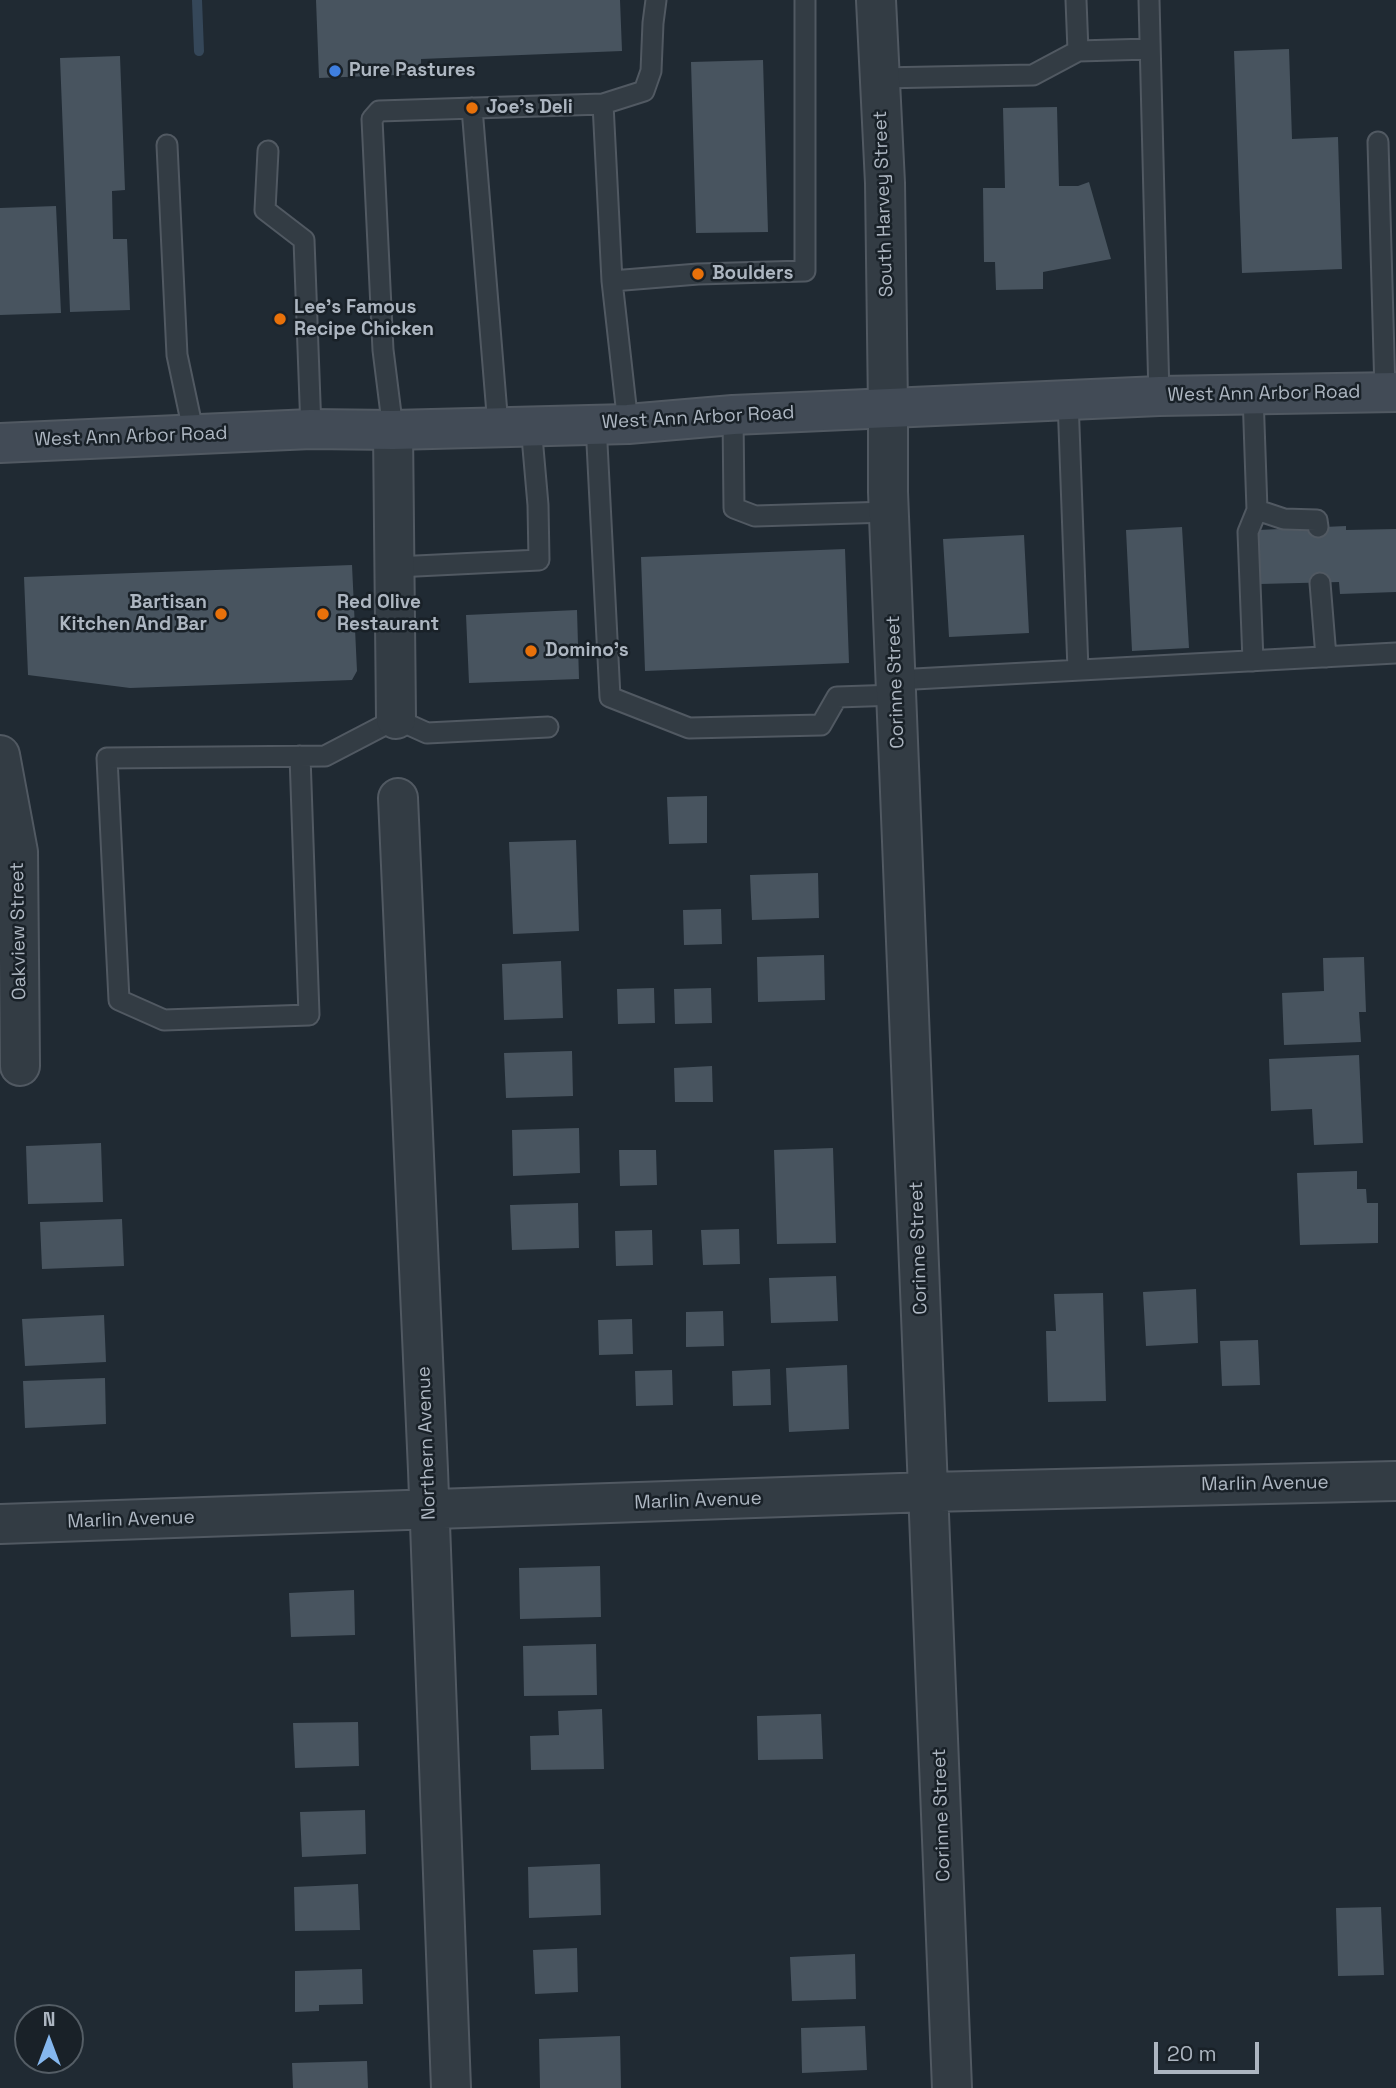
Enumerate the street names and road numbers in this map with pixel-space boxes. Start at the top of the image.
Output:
street label: South Harvey Street [869,110,899,298]
street label: West Ann Arbor Road [1167,381,1361,407]
street label: West Ann Arbor Road [601,402,795,434]
street label: West Ann Arbor Road [34,422,228,452]
street label: Corinne Street [882,615,910,749]
street label: Oakview Street [6,862,32,1000]
street label: Corinne Street [905,1181,933,1315]
street label: Northern Avenue [413,1366,441,1520]
street label: Marlin Avenue [1201,1471,1329,1497]
street label: Marlin Avenue [634,1487,762,1515]
street label: Marlin Avenue [67,1506,195,1534]
street label: Corinne Street [928,1748,956,1882]

